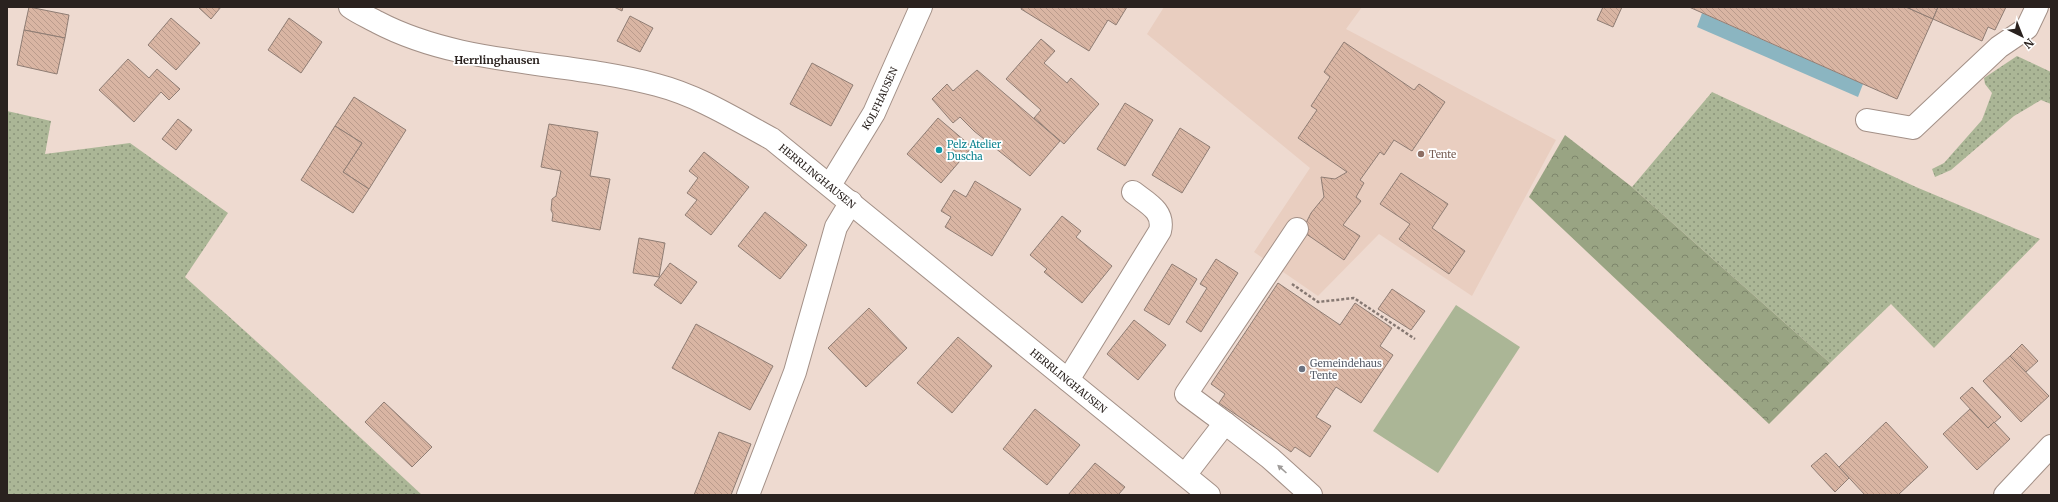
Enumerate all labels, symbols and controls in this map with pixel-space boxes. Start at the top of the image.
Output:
north arrow [2002,16,2042,56]
text: N [2021,35,2037,52]
district label: Herrlinghausen [454,53,540,67]
street label: KOLFHAUSEN [859,65,901,132]
place label: Pelz Atelier Duscha [947,138,1002,163]
street label: HERRLINGHAUSEN [776,141,858,212]
marker: Pelz Atelier Duscha [934,145,944,155]
place label: Tente [1429,148,1456,161]
marker: Tente [1416,149,1426,159]
street label: HERRLINGHAUSEN [1027,346,1109,416]
place label: Gemeindehaus Tente [1310,357,1382,382]
marker: Gemeindehaus Tente [1297,364,1307,374]
one-way arrow [1277,464,1287,473]

